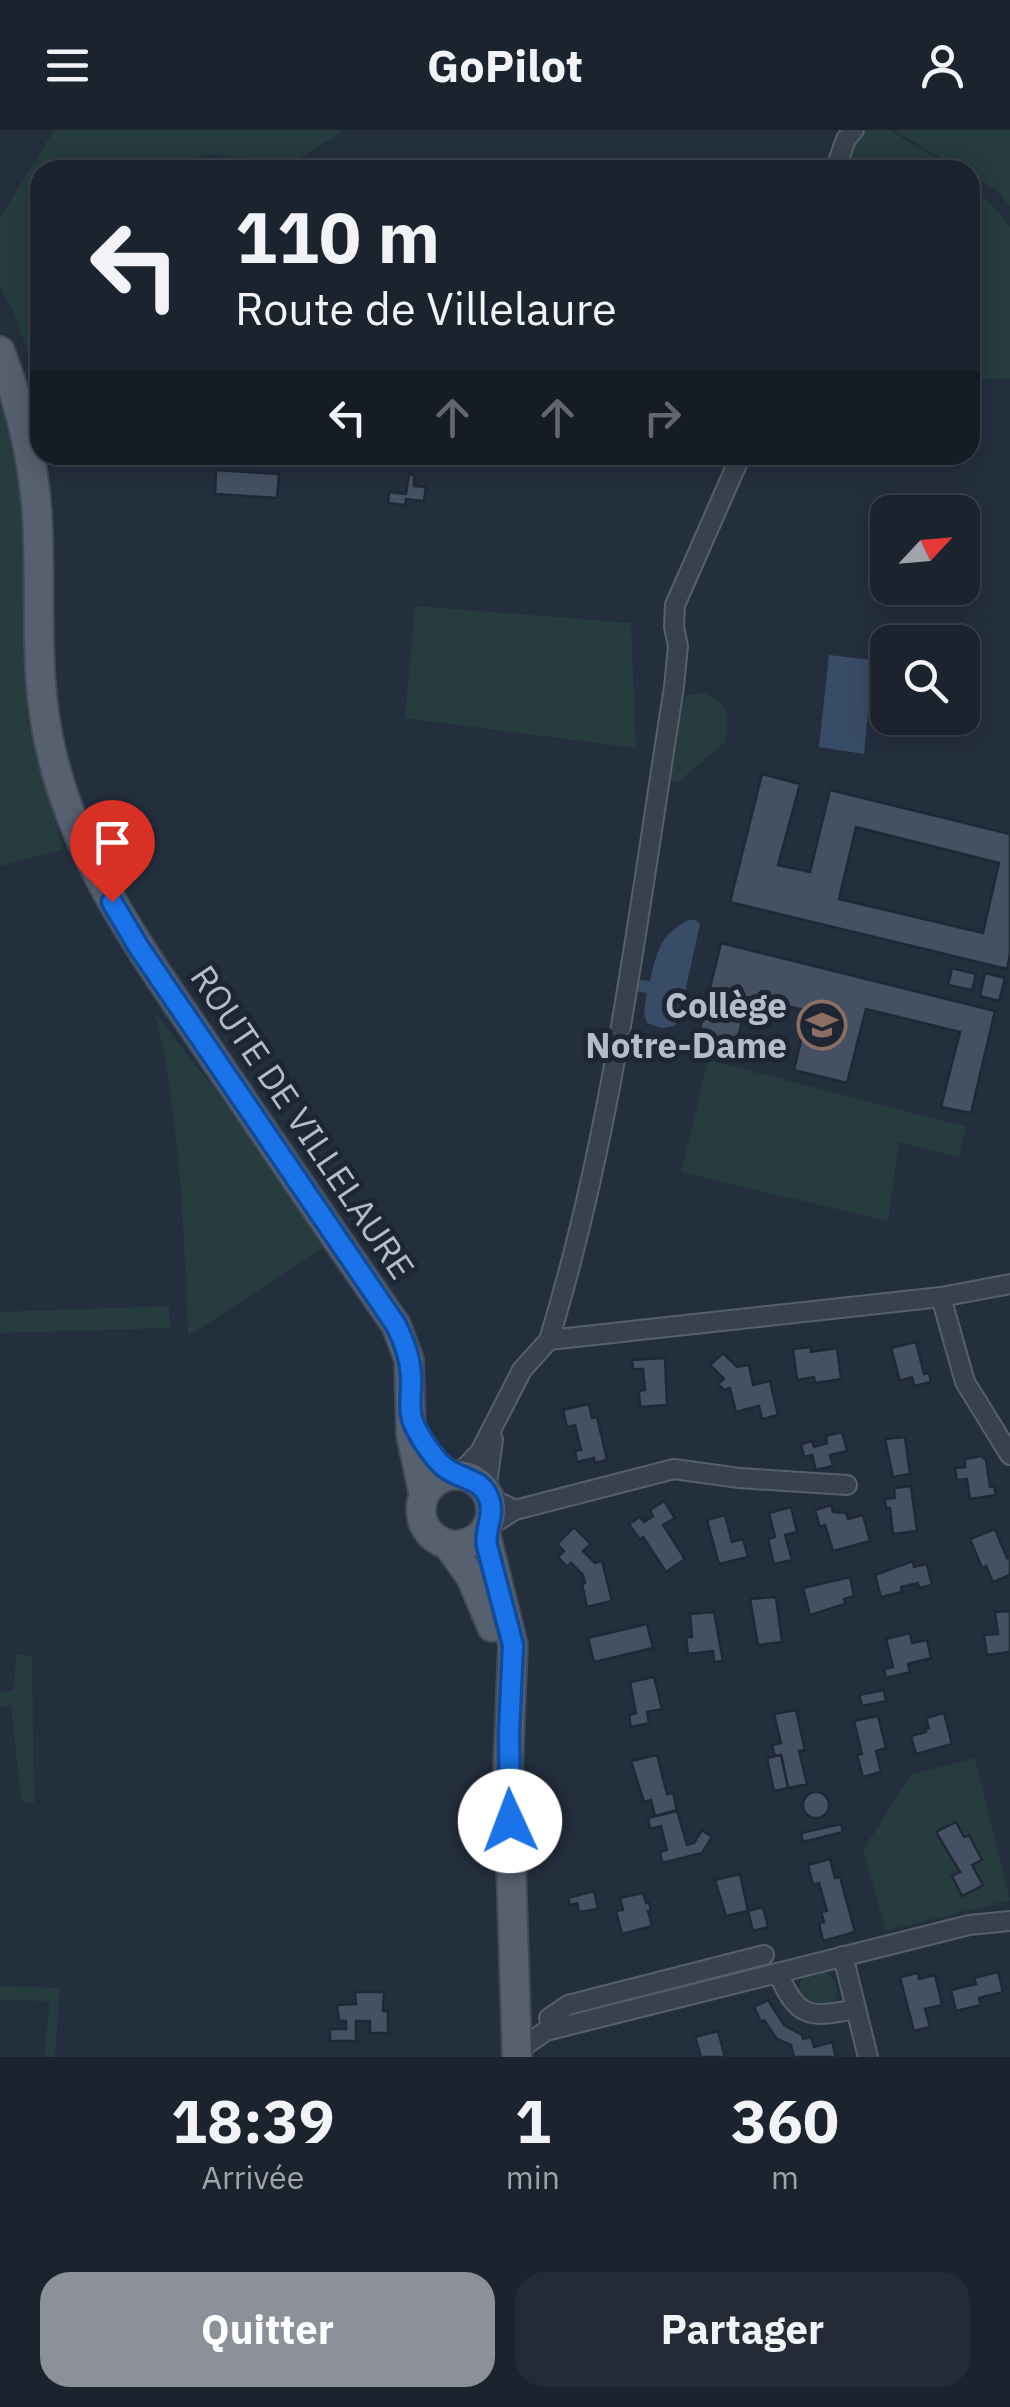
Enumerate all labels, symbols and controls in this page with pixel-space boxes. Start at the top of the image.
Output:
text: GoPilot [427,36,583,94]
icon: menu [40,38,95,93]
icon: person [915,38,970,93]
text: 110 m [235,191,440,282]
icon: left [70,200,200,330]
text: Route de Villelaure [235,279,617,337]
icon: left [320,390,375,445]
icon: ahead [425,390,480,445]
icon: ahead [530,390,585,445]
icon: right [635,390,690,445]
north arrow [870,495,980,605]
map controls [870,495,980,735]
button: search [870,625,980,735]
pin [70,800,155,903]
icon: arrive [85,815,140,870]
street label: ROUTE DE VILLELAURE [181,956,425,1288]
place label: Collège Notre-Dame [585,982,787,1068]
school or university icon: Collège Notre-Dame [796,999,848,1051]
position arrow [458,1769,562,1873]
text: 18:39 [171,2081,335,2160]
text: 1 [515,2081,551,2160]
text: 360 [731,2081,839,2160]
text: Arrivée [202,2156,304,2198]
text: min [506,2156,560,2198]
text: m [771,2156,799,2198]
button: Quitter [40,2272,495,2387]
button: Partager [515,2272,970,2387]

